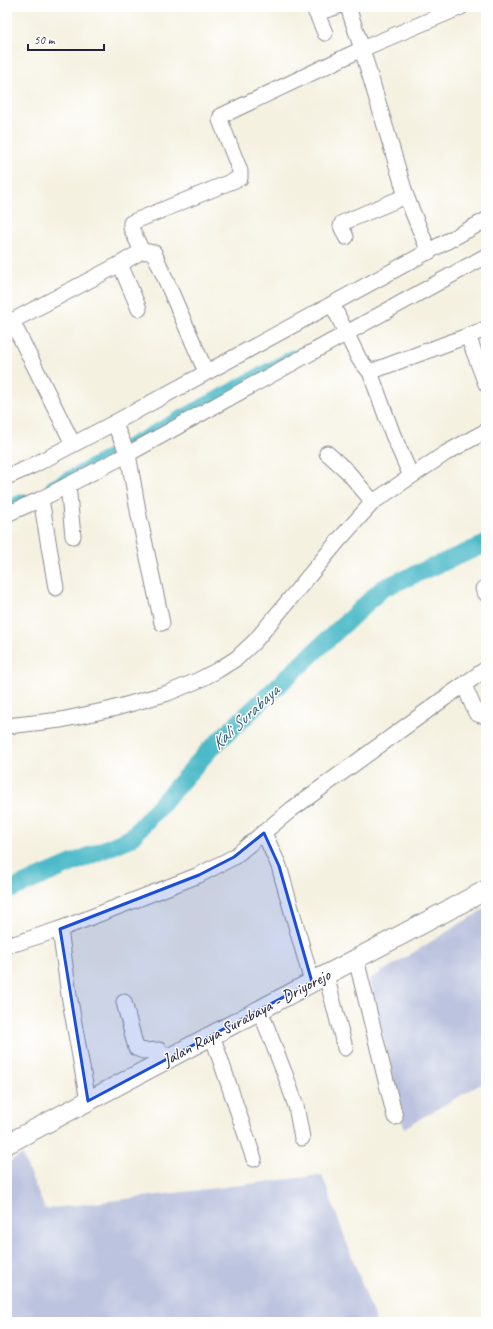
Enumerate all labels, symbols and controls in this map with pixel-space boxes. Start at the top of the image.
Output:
scale bar [28,26,104,52]
text: 50 m [34,32,56,48]
water label: Kali Surabaya [206,678,286,754]
street label: Jalan Raya Surabaya - Driyorejo [158,964,335,1071]

